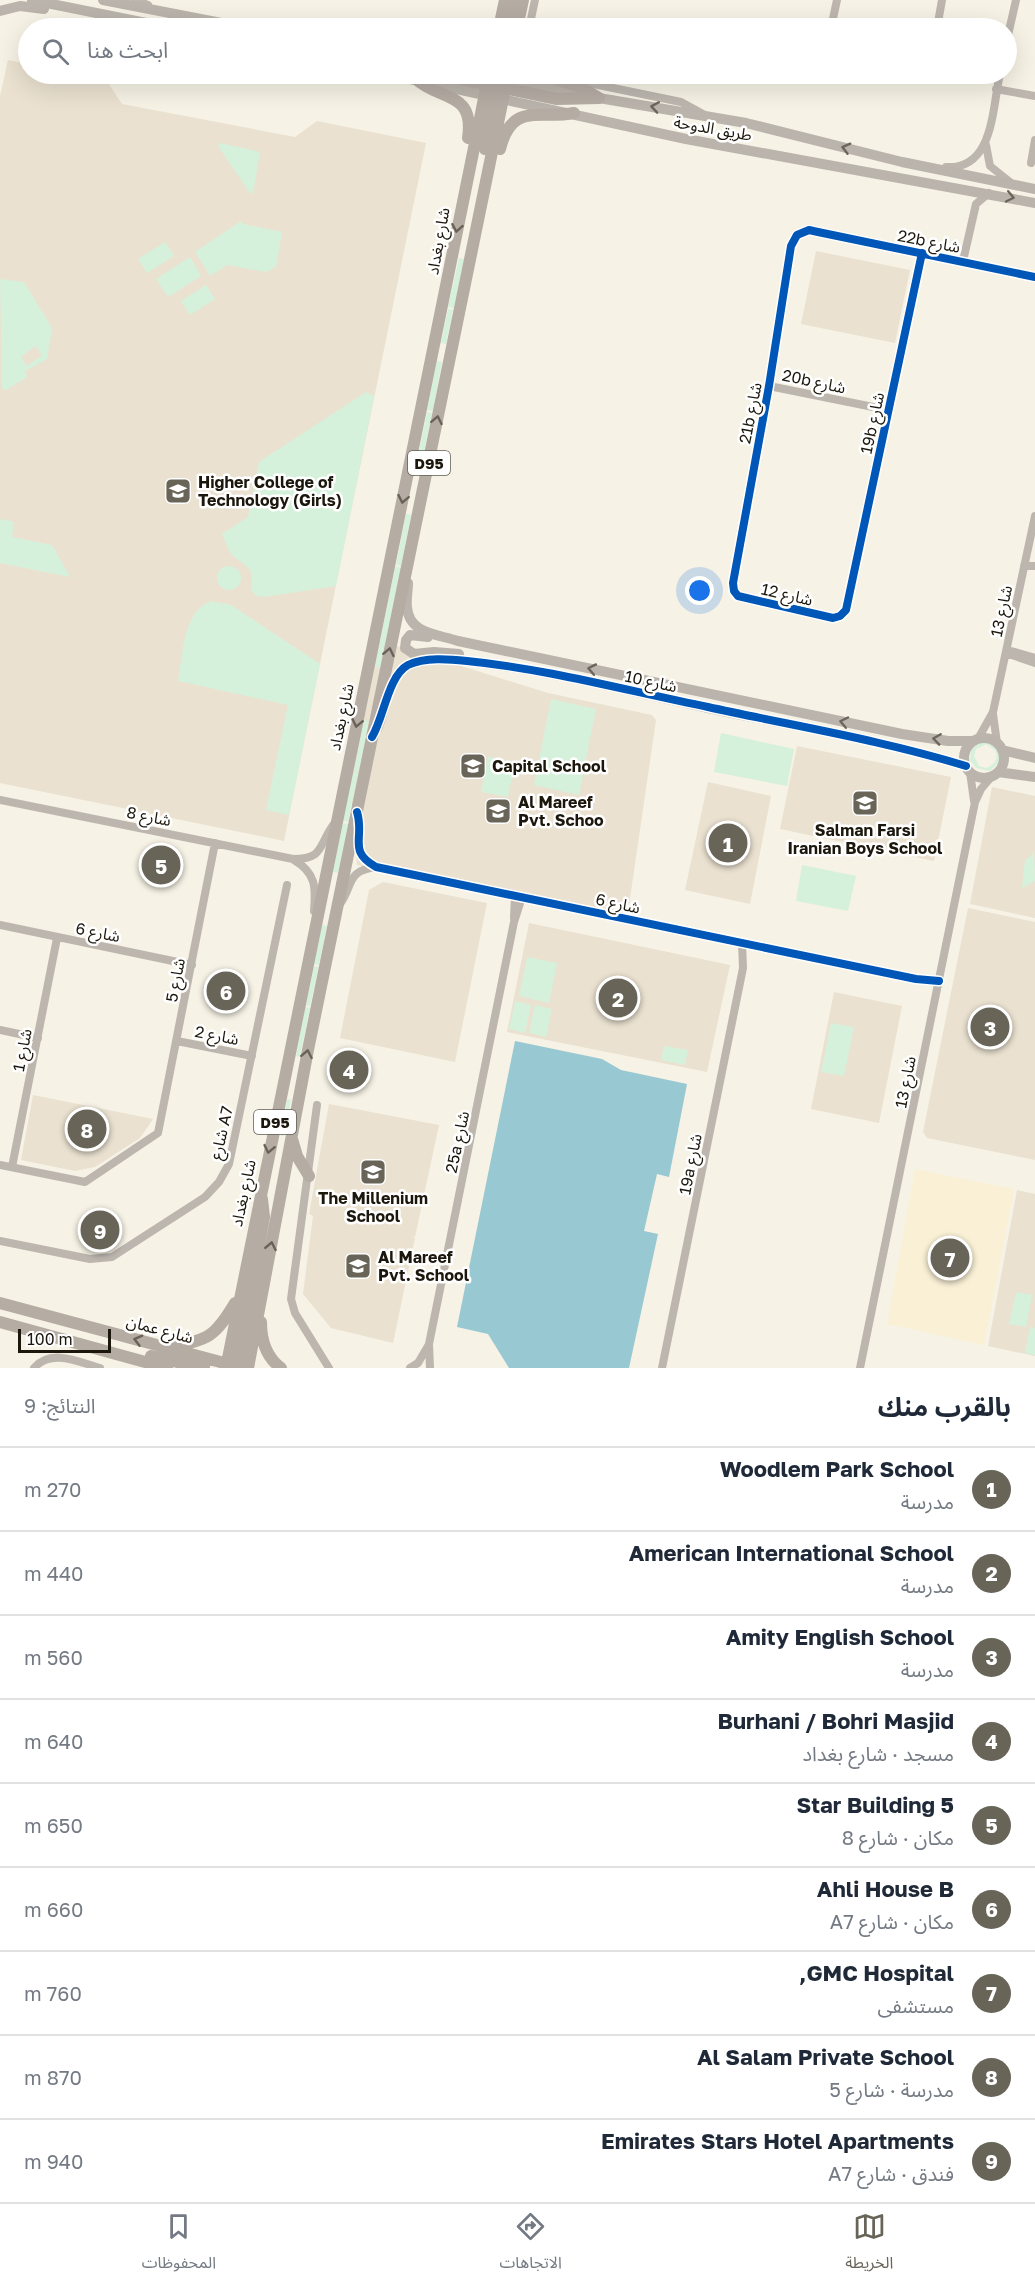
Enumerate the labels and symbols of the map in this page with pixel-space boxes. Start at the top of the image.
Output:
one-way arrow [651,102,660,114]
street label: طريق الدوحة [672,111,754,146]
one-way arrow [841,142,851,155]
one-way arrow [1005,190,1015,203]
street label: شارع بغداد [422,206,457,277]
one-way arrow [451,223,464,233]
street label: 22b شارع [895,225,962,260]
street label: 20b شارع [780,365,847,400]
street label: 21b شارع [734,381,769,446]
street label: 19b شارع [856,390,891,456]
one-way arrow [430,415,443,425]
road number: D95 [408,451,450,475]
place label: Higher College of Technology (Girls) [198,472,342,510]
school or university icon: Higher College of Technology (Girls) [163,476,193,506]
one-way arrow [397,494,410,504]
your location [685,576,714,605]
street label: شارع 12 [759,578,815,613]
street label: شارع 13 [986,583,1019,639]
one-way arrow [382,647,395,657]
one-way arrow [587,663,597,676]
street label: شارع 10 [622,666,679,699]
street label: شارع بغداد [324,682,361,753]
one-way arrow [840,716,850,729]
one-way arrow [351,718,364,728]
one-way arrow [933,734,942,746]
school or university icon: Capital School [458,751,488,781]
place label: Capital School [492,756,607,776]
school or university icon: Salman Farsi Iranian Boys School [850,788,880,818]
place label: Al Mareef Pvt. Schoo [518,792,604,830]
school or university icon: Al Mareef Pvt. Schoo [483,796,513,826]
street label: شارع 8 [124,802,173,833]
pin: 1 [708,820,748,866]
place label: Salman Farsi Iranian Boys School [788,820,943,858]
pin: 5 [142,842,180,888]
street label: شارع 6 [593,889,642,920]
street label: شارع 6 [73,918,122,949]
street label: شارع 5 [161,956,192,1004]
pin: 6 [206,968,246,1014]
pin: 2 [598,976,638,1020]
pin: 3 [970,1004,1010,1050]
street label: شارع 2 [193,1021,241,1052]
street label: شارع 1 [8,1027,39,1074]
pin: 4 [330,1048,368,1092]
one-way arrow [300,1050,313,1060]
street label: شارع 13 [890,1054,923,1110]
street label: شارع A7 [205,1104,240,1162]
pin: 8 [68,1106,106,1152]
street label: 25a شارع [441,1109,476,1175]
road number: D95 [254,1110,296,1134]
street label: 19a شارع [674,1132,709,1197]
one-way arrow [263,1144,276,1154]
school or university icon: The Millenium School [358,1157,388,1187]
street label: شارع بغداد [226,1158,263,1229]
place label: The Millenium School [318,1188,428,1226]
pin: 9 [80,1208,120,1252]
pin: 7 [930,1236,970,1280]
one-way arrow [264,1241,277,1251]
place label: Al Mareef Pvt. School [378,1247,470,1285]
school or university icon: Al Mareef Pvt. School [343,1251,373,1281]
street label: شارع عمان [124,1311,195,1350]
scale bar [18,1326,111,1354]
one-way arrow [133,1335,143,1348]

